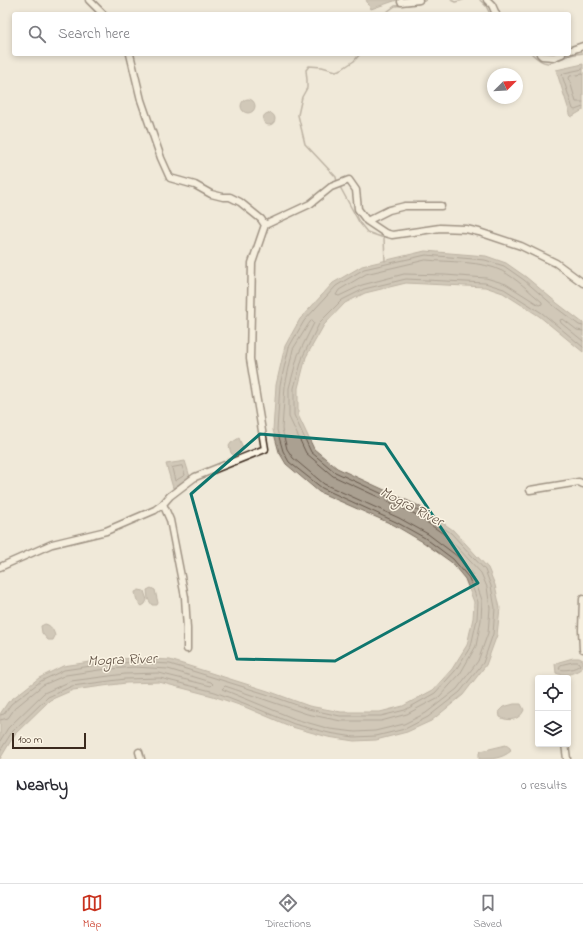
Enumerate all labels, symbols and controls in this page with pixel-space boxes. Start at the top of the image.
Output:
search box [12,12,571,56]
icon: search [26,23,48,45]
text: Search here [58,23,130,45]
north arrow [487,68,523,104]
water label: Mogra River [376,481,449,535]
water label: Mogra River [87,648,159,673]
map controls [535,675,571,747]
button: locate [535,675,571,711]
button: layers [535,711,571,747]
scale bar [12,731,86,750]
text: 100 m [18,732,42,748]
text: Nearby [16,773,68,798]
text: 0 results [521,776,567,795]
tab: Map [81,892,103,932]
tab: Directions [265,892,311,932]
tab: Saved [473,892,502,932]

